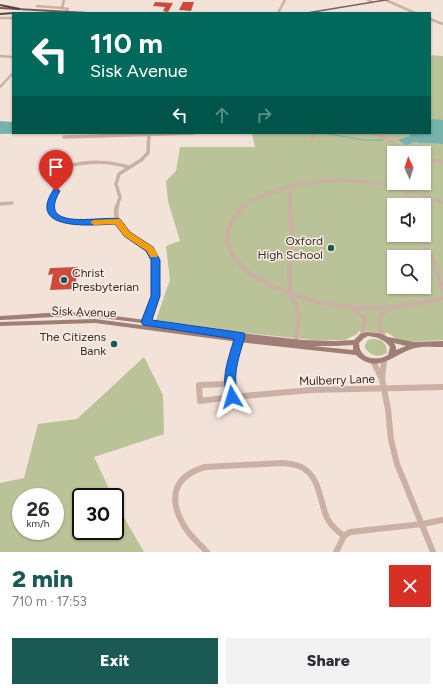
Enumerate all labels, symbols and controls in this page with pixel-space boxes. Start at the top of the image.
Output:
text: 110 m [90,26,163,60]
icon: left [24,28,76,80]
text: Sisk Avenue [90,60,188,82]
icon: left [169,104,191,126]
icon: ahead [211,104,233,126]
icon: right [253,104,275,126]
north arrow [387,146,431,190]
map controls [387,146,431,294]
pin [39,150,73,191]
icon: arrive [45,156,67,178]
button: sound [387,198,431,242]
place label: Oxford High School [257,234,323,262]
marker: Oxford High School [326,243,336,253]
button: search [387,250,431,294]
place label: Christ Presbyterian [72,266,139,294]
marker: Christ Presbyterian [59,275,69,285]
street label: Sisk Avenue [51,304,117,320]
place label: The Citizens Bank [40,330,106,358]
marker: The Citizens Bank [109,339,119,349]
street label: Mulberry Lane [299,372,376,388]
position arrow [211,376,253,418]
speed limit sign: 30 [72,488,124,540]
text: 26 [26,497,50,521]
text: km/h [27,517,49,530]
text: 2 min [12,564,73,593]
button: close [389,565,431,607]
text: 710 m · 17:53 [12,594,87,609]
button: Exit [12,638,218,684]
button: Share [226,638,431,684]

